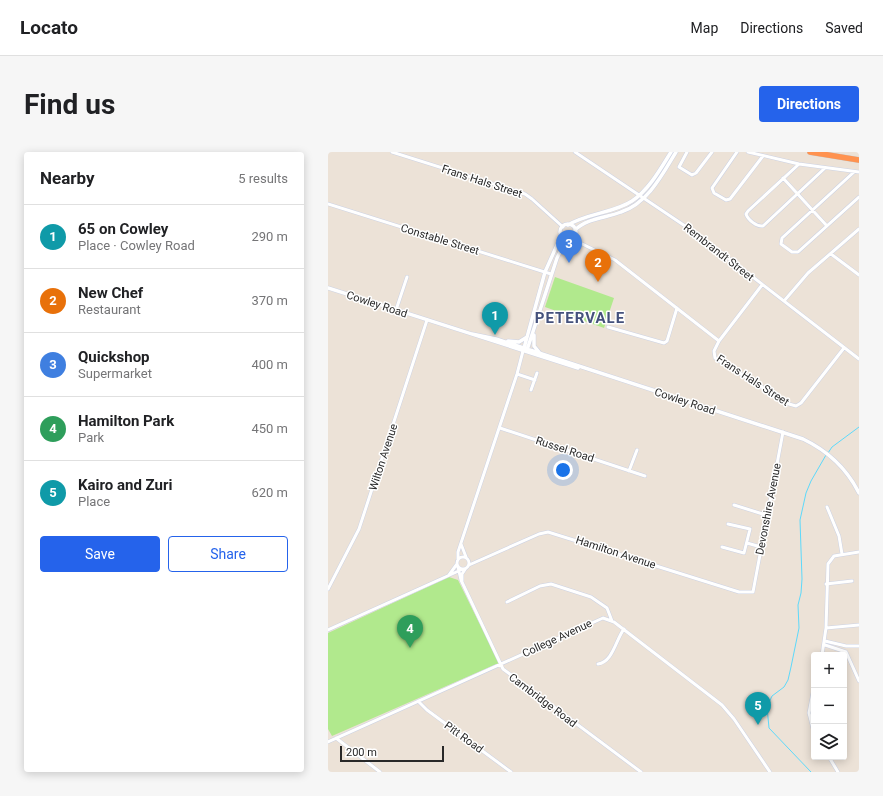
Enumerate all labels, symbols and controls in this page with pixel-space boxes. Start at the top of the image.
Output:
text: Locato [20,16,78,39]
text: Map [691,20,718,36]
text: Directions [740,20,803,36]
text: Saved [825,20,863,36]
button: Directions [759,86,859,122]
text: Find us [24,88,115,121]
street label: Frans Hals Street [440,162,524,201]
text: Nearby [40,168,95,188]
text: 5 results [238,171,288,186]
text: 65 on Cowley [78,220,168,238]
street label: Constable Street [399,221,481,258]
street label: Rembrandt Street [681,221,757,284]
text: 1 [49,229,57,244]
text: 290 m [251,229,288,244]
pin: 3 [556,230,582,263]
text: Place · Cowley Road [78,238,195,253]
pin: 2 [585,249,611,282]
text: New Chef [78,284,143,302]
street label: Cowley Road [345,289,409,320]
text: 2 [49,293,57,308]
text: 370 m [251,293,288,308]
text: Restaurant [78,302,141,317]
pin: 1 [482,302,508,335]
district label: PETERVALE [535,309,625,327]
text: Quickshop [78,348,150,366]
street label: Frans Hals Street [714,352,792,409]
text: 3 [49,357,57,372]
text: 400 m [251,357,288,372]
text: Supermarket [78,366,152,381]
street label: Cowley Road [653,386,717,417]
text: Hamilton Park [78,412,174,430]
text: 4 [49,421,57,436]
text: 450 m [251,421,288,436]
street label: Wilton Avenue [367,422,400,492]
text: Park [78,430,104,445]
street label: Russel Road [534,434,596,465]
your location [553,460,573,480]
street label: Devonshire Avenue [753,462,784,556]
text: Kairo and Zuri [78,476,172,494]
text: 5 [49,485,57,500]
text: 620 m [251,485,288,500]
text: Place [78,494,110,509]
street label: Hamilton Avenue [574,533,658,572]
button: Save [40,536,160,572]
button: Share [168,536,288,572]
pin: 4 [397,615,423,648]
street label: College Avenue [520,617,594,660]
map controls [811,652,847,760]
button: + [811,652,847,688]
street label: Cambridge Road [506,671,579,730]
button: − [811,688,847,724]
pin: 5 [745,692,771,725]
street label: Pitt Road [442,719,486,756]
button: layers [811,724,847,760]
scale bar [340,744,444,763]
text: 200 m [346,746,377,759]

